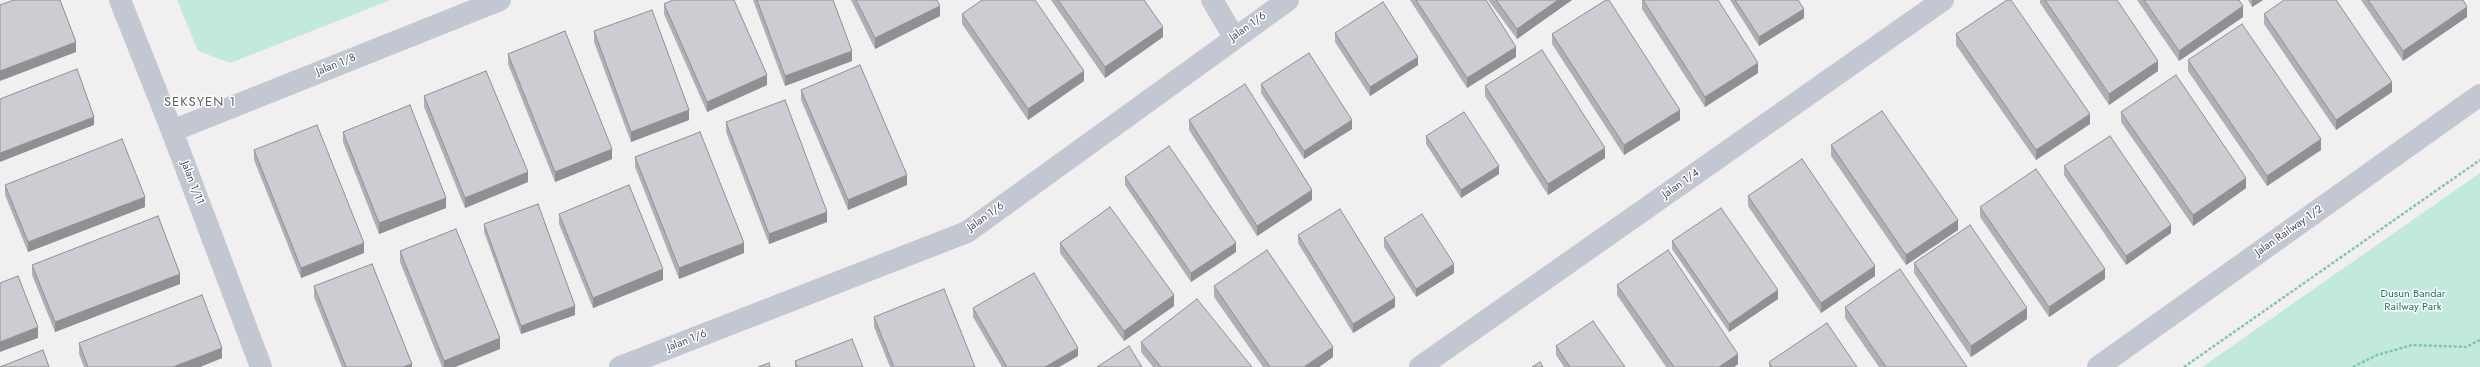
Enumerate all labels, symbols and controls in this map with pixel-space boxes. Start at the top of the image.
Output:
street label: Jalan 1/6 [1227,10,1269,44]
street label: Jalan 1/8 [314,51,358,79]
district label: SEKSYEN 1 [164,95,236,111]
street label: Jalan 1/11 [178,159,206,207]
street label: Jalan 1/4 [1660,167,1702,201]
street label: Jalan 1/6 [965,200,1007,234]
street label: Jalan Railway 1/2 [2253,203,2325,259]
park label: Dusun Bandar Railway Park [2380,287,2446,313]
street label: Jalan 1/6 [665,327,709,355]

